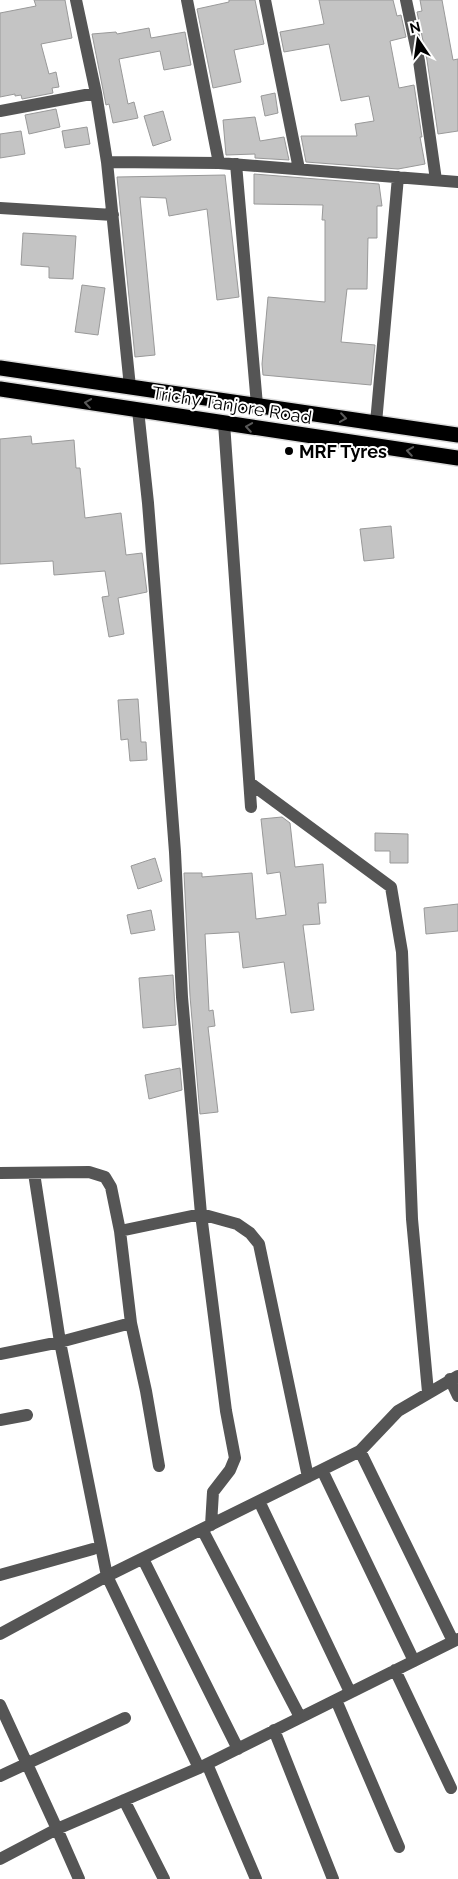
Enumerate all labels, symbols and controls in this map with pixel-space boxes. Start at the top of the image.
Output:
north arrow [393,15,443,65]
text: N [408,18,422,36]
street label: Trichy Tanjore Road [151,382,313,428]
one-way arrow [84,398,93,408]
one-way arrow [339,412,347,423]
one-way arrow [245,422,253,432]
place label: MRF Tyres [299,441,387,462]
marker: MRF Tyres [283,445,295,457]
one-way arrow [405,446,413,457]

